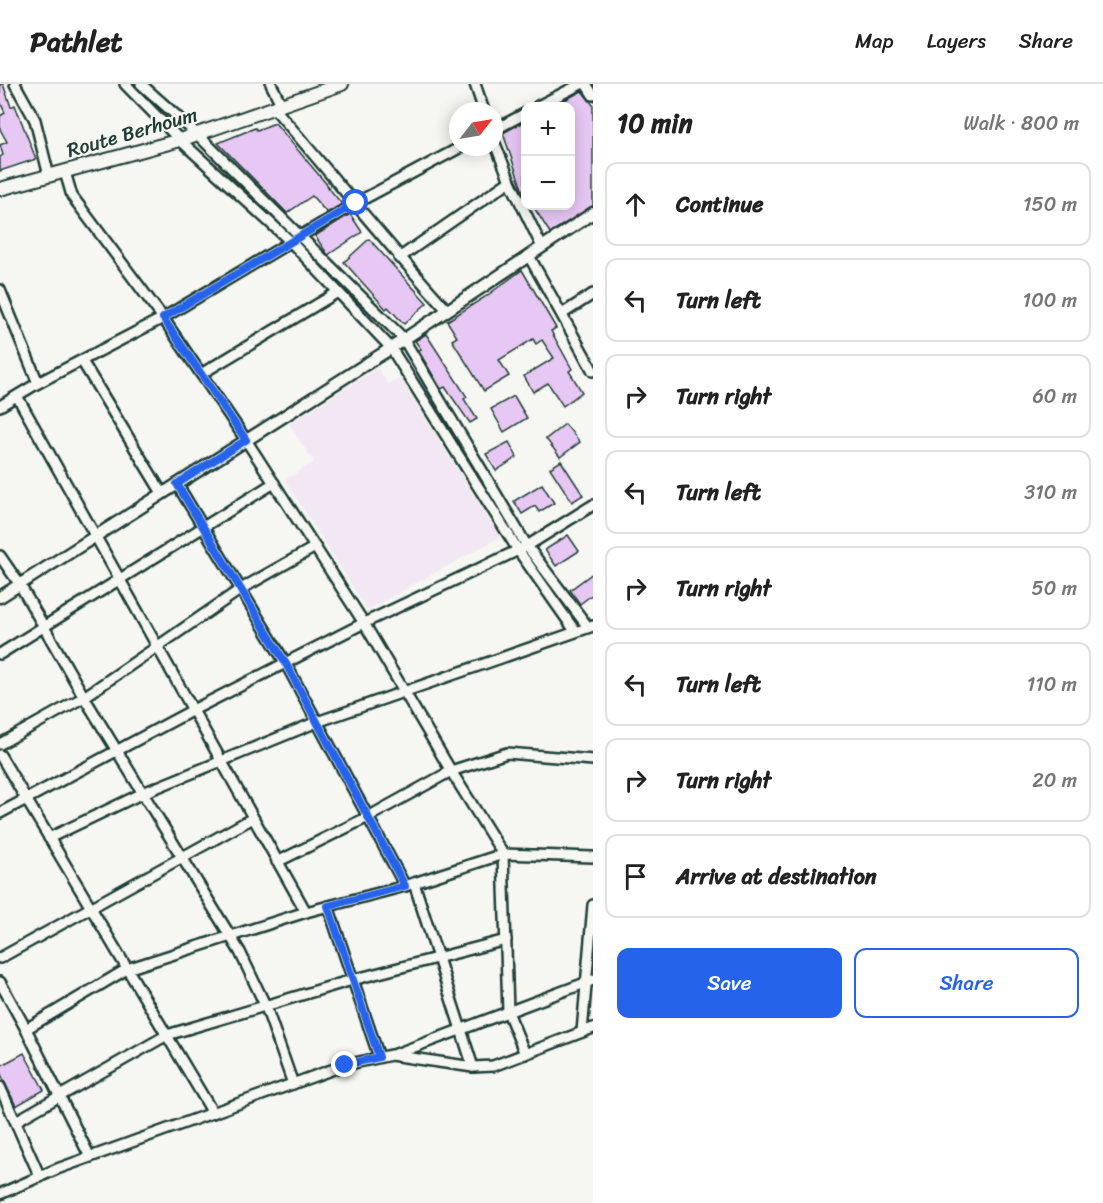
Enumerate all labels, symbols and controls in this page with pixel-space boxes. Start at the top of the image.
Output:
text: Pathlet [30,17,123,66]
text: Map [855,22,894,60]
text: Layers [927,22,986,60]
text: Share [1019,22,1073,60]
street label: Route Berhoum [63,97,202,168]
text: 10 min [617,100,693,146]
north arrow [449,102,503,156]
map controls [521,102,575,210]
button: + [521,102,575,156]
text: Walk · 800 m [964,106,1079,141]
button: − [521,156,575,210]
text: Continue [676,185,764,224]
text: 150 m [1023,187,1077,222]
icon: ahead [619,188,652,221]
route start [342,189,368,215]
text: Turn left [676,281,761,320]
text: 100 m [1023,283,1077,318]
icon: left [619,284,652,317]
text: Turn right [676,377,771,416]
text: 60 m [1032,379,1077,414]
icon: right [619,380,652,413]
text: Turn left [676,473,761,512]
text: 310 m [1024,475,1077,510]
icon: left [619,476,652,509]
text: Turn right [676,569,771,608]
text: 50 m [1032,571,1077,606]
icon: right [619,572,652,605]
text: Turn left [676,665,761,704]
text: 110 m [1027,667,1077,702]
icon: left [619,668,652,701]
text: Turn right [676,761,771,800]
text: 20 m [1032,763,1077,798]
icon: right [619,764,652,797]
text: Arrive at destination [676,857,877,896]
icon: arrive [619,860,652,893]
button: Save [617,948,842,1018]
button: Share [854,948,1079,1018]
route end [331,1051,357,1077]

